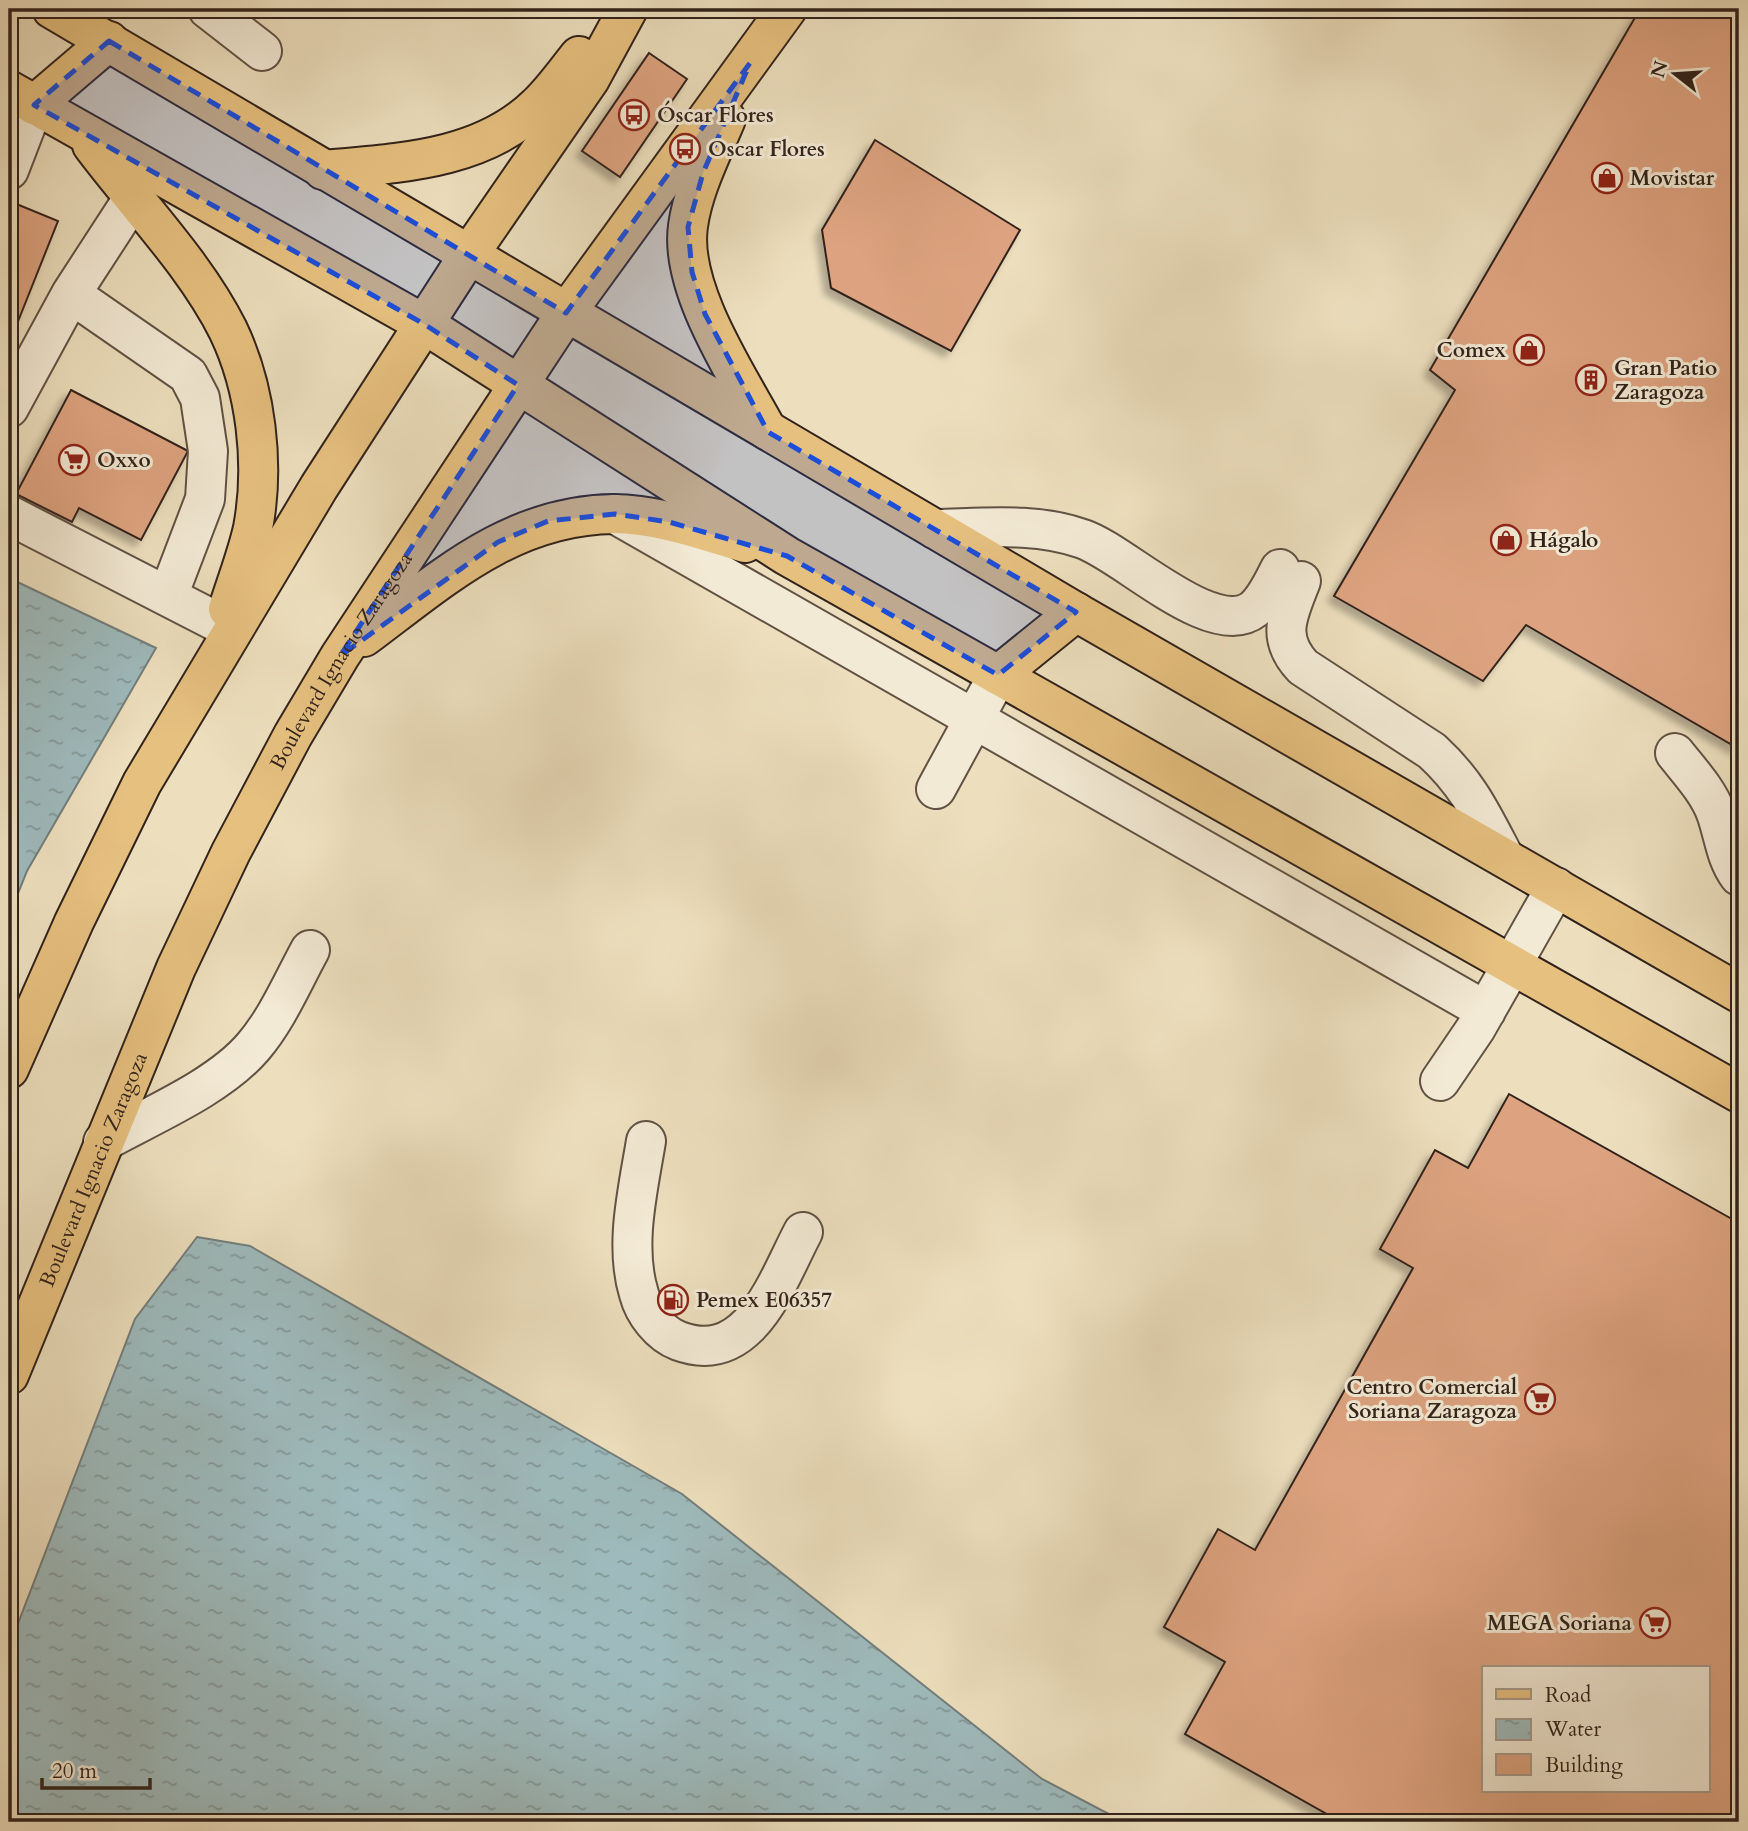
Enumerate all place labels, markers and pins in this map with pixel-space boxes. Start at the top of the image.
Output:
bus stop icon: Óscar Flores [617,98,651,132]
place label: Óscar Flores [657,100,774,130]
bus stop icon: Oscar Flores [668,132,702,166]
place label: Oscar Flores [708,135,825,164]
shop icon: Movistar [1590,161,1624,195]
place label: Movistar [1630,164,1715,193]
shop icon: Comex [1512,333,1546,367]
place label: Comex [1437,336,1507,365]
place label: Gran Patio Zaragoza [1614,354,1717,407]
building icon: Gran Patio Zaragoza [1574,363,1608,397]
supermarket icon: Oxxo [57,443,91,477]
place label: Oxxo [97,446,151,475]
shop icon: Hágalo [1489,523,1523,557]
place label: Hágalo [1529,526,1598,555]
fuel station icon: Pemex E06357 [656,1283,690,1317]
place label: Pemex E06357 [696,1286,832,1315]
place label: Centro Comercial Soriana Zaragoza [1346,1373,1518,1426]
supermarket icon: Centro Comercial Soriana Zaragoza [1523,1382,1557,1416]
supermarket icon: MEGA Soriana [1638,1606,1672,1640]
place label: MEGA Soriana [1487,1609,1633,1638]

